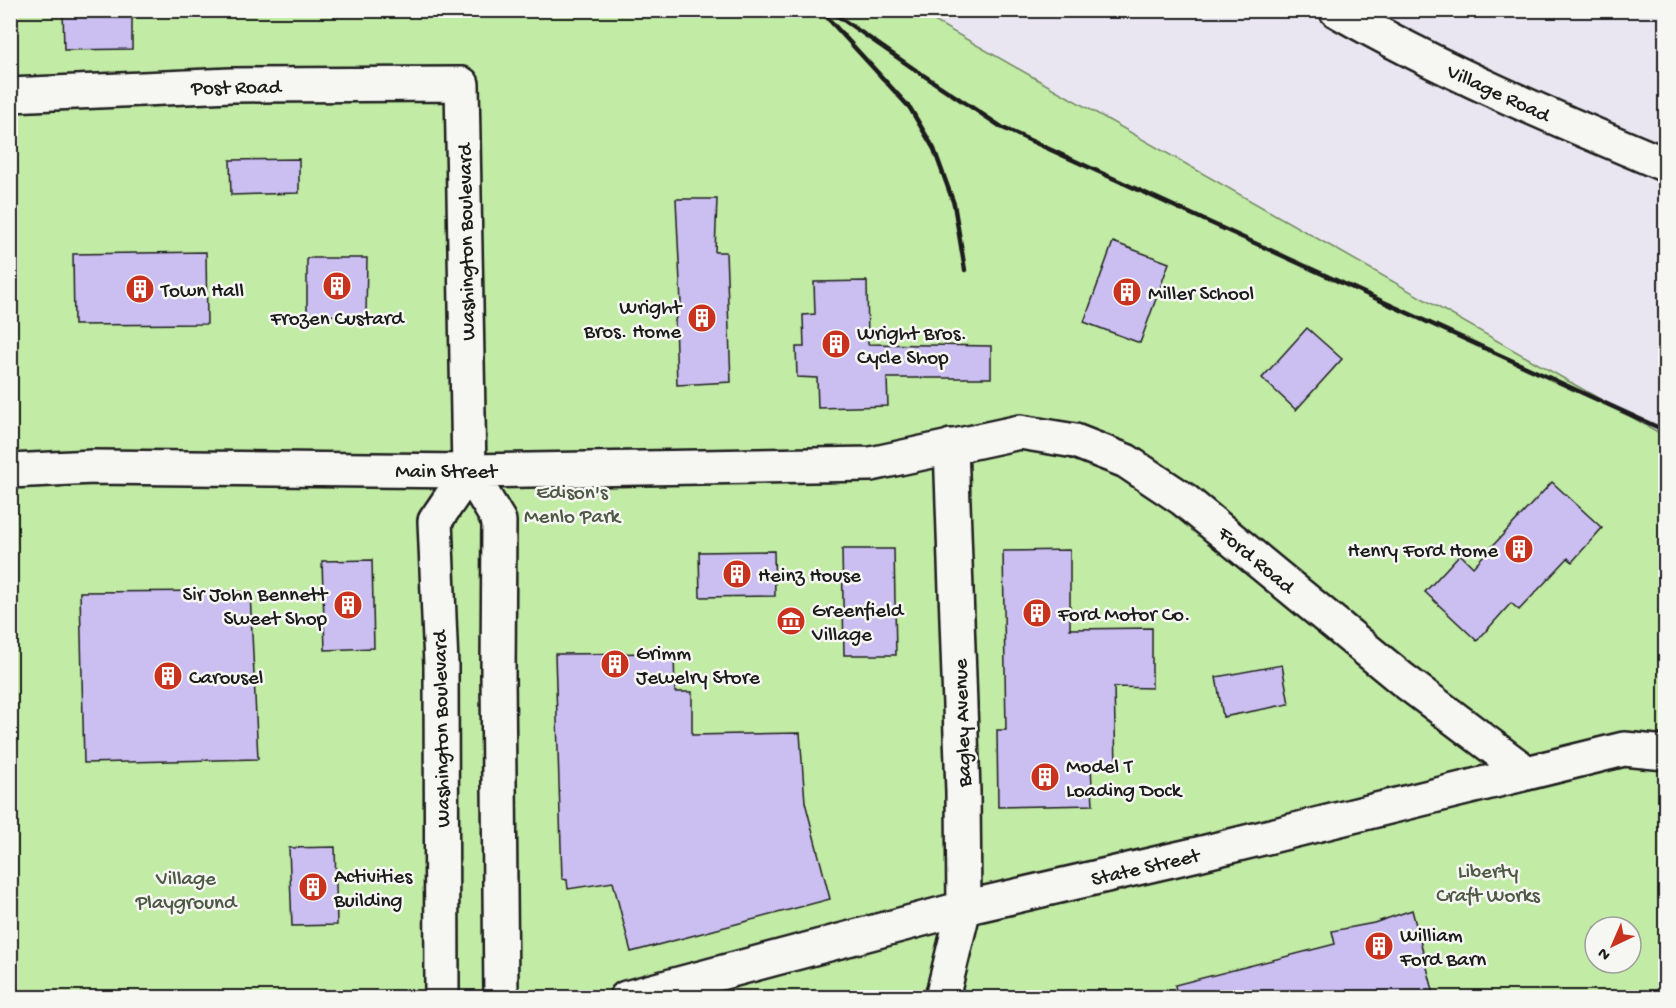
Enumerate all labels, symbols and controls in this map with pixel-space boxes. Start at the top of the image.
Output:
street label: Village Road [1441,60,1555,131]
street label: Post Road [190,76,283,103]
street label: Washington Boulevard [454,142,483,341]
building icon: Frozen Custard [321,270,353,302]
building icon: Town Hall [124,273,156,305]
building icon: Miller School [1111,276,1143,308]
place label: Town Hall [160,280,244,305]
place label: Miller School [1148,283,1254,308]
place label: Wright Bros. Home [583,297,683,346]
building icon: Wright Bros. Home [686,302,718,334]
place label: Frozen Custard [269,308,405,333]
place label: Wright Bros. Cycle Shop [857,323,967,372]
building icon: Wright Bros. Cycle Shop [820,328,852,360]
street label: Main Street [395,461,499,486]
park label: Edison's Menlo Park [524,482,623,531]
street label: Ford Road [1211,522,1299,602]
building icon: Henry Ford Home [1503,533,1535,565]
place label: Henry Ford Home [1347,540,1499,565]
building icon: Heinz House [721,558,753,590]
place label: Heinz House [758,565,862,590]
place label: Sir John Bennett Sweet Shop [183,584,329,633]
building icon: Sir John Bennett Sweet Shop [332,589,364,621]
building icon: Ford Motor Co. [1021,597,1053,629]
place label: Greenfield Village [811,600,905,649]
place label: Ford Motor Co. [1057,604,1191,629]
museum icon: Greenfield Village [775,605,807,637]
street label: Washington Boulevard [429,629,458,828]
place label: Grimm Jewelry Store [636,643,761,692]
building icon: Grimm Jewelry Store [599,648,631,680]
street label: Bagley Avenue [950,657,979,788]
building icon: Carousel [152,660,184,692]
place label: Carousel [189,667,263,692]
place label: Model T Loading Dock [1066,756,1184,805]
building icon: Model T Loading Dock [1029,761,1061,793]
street label: State Street [1089,844,1205,894]
park label: Liberty Craft Works [1436,861,1541,910]
place label: Activities Building [333,866,413,915]
park label: Village Playground [135,868,238,917]
building icon: Activities Building [297,871,329,903]
north arrow [1583,915,1643,975]
place label: William Ford Barn [1399,925,1486,974]
building icon: William Ford Barn [1363,930,1395,962]
text: N [1594,942,1615,964]

